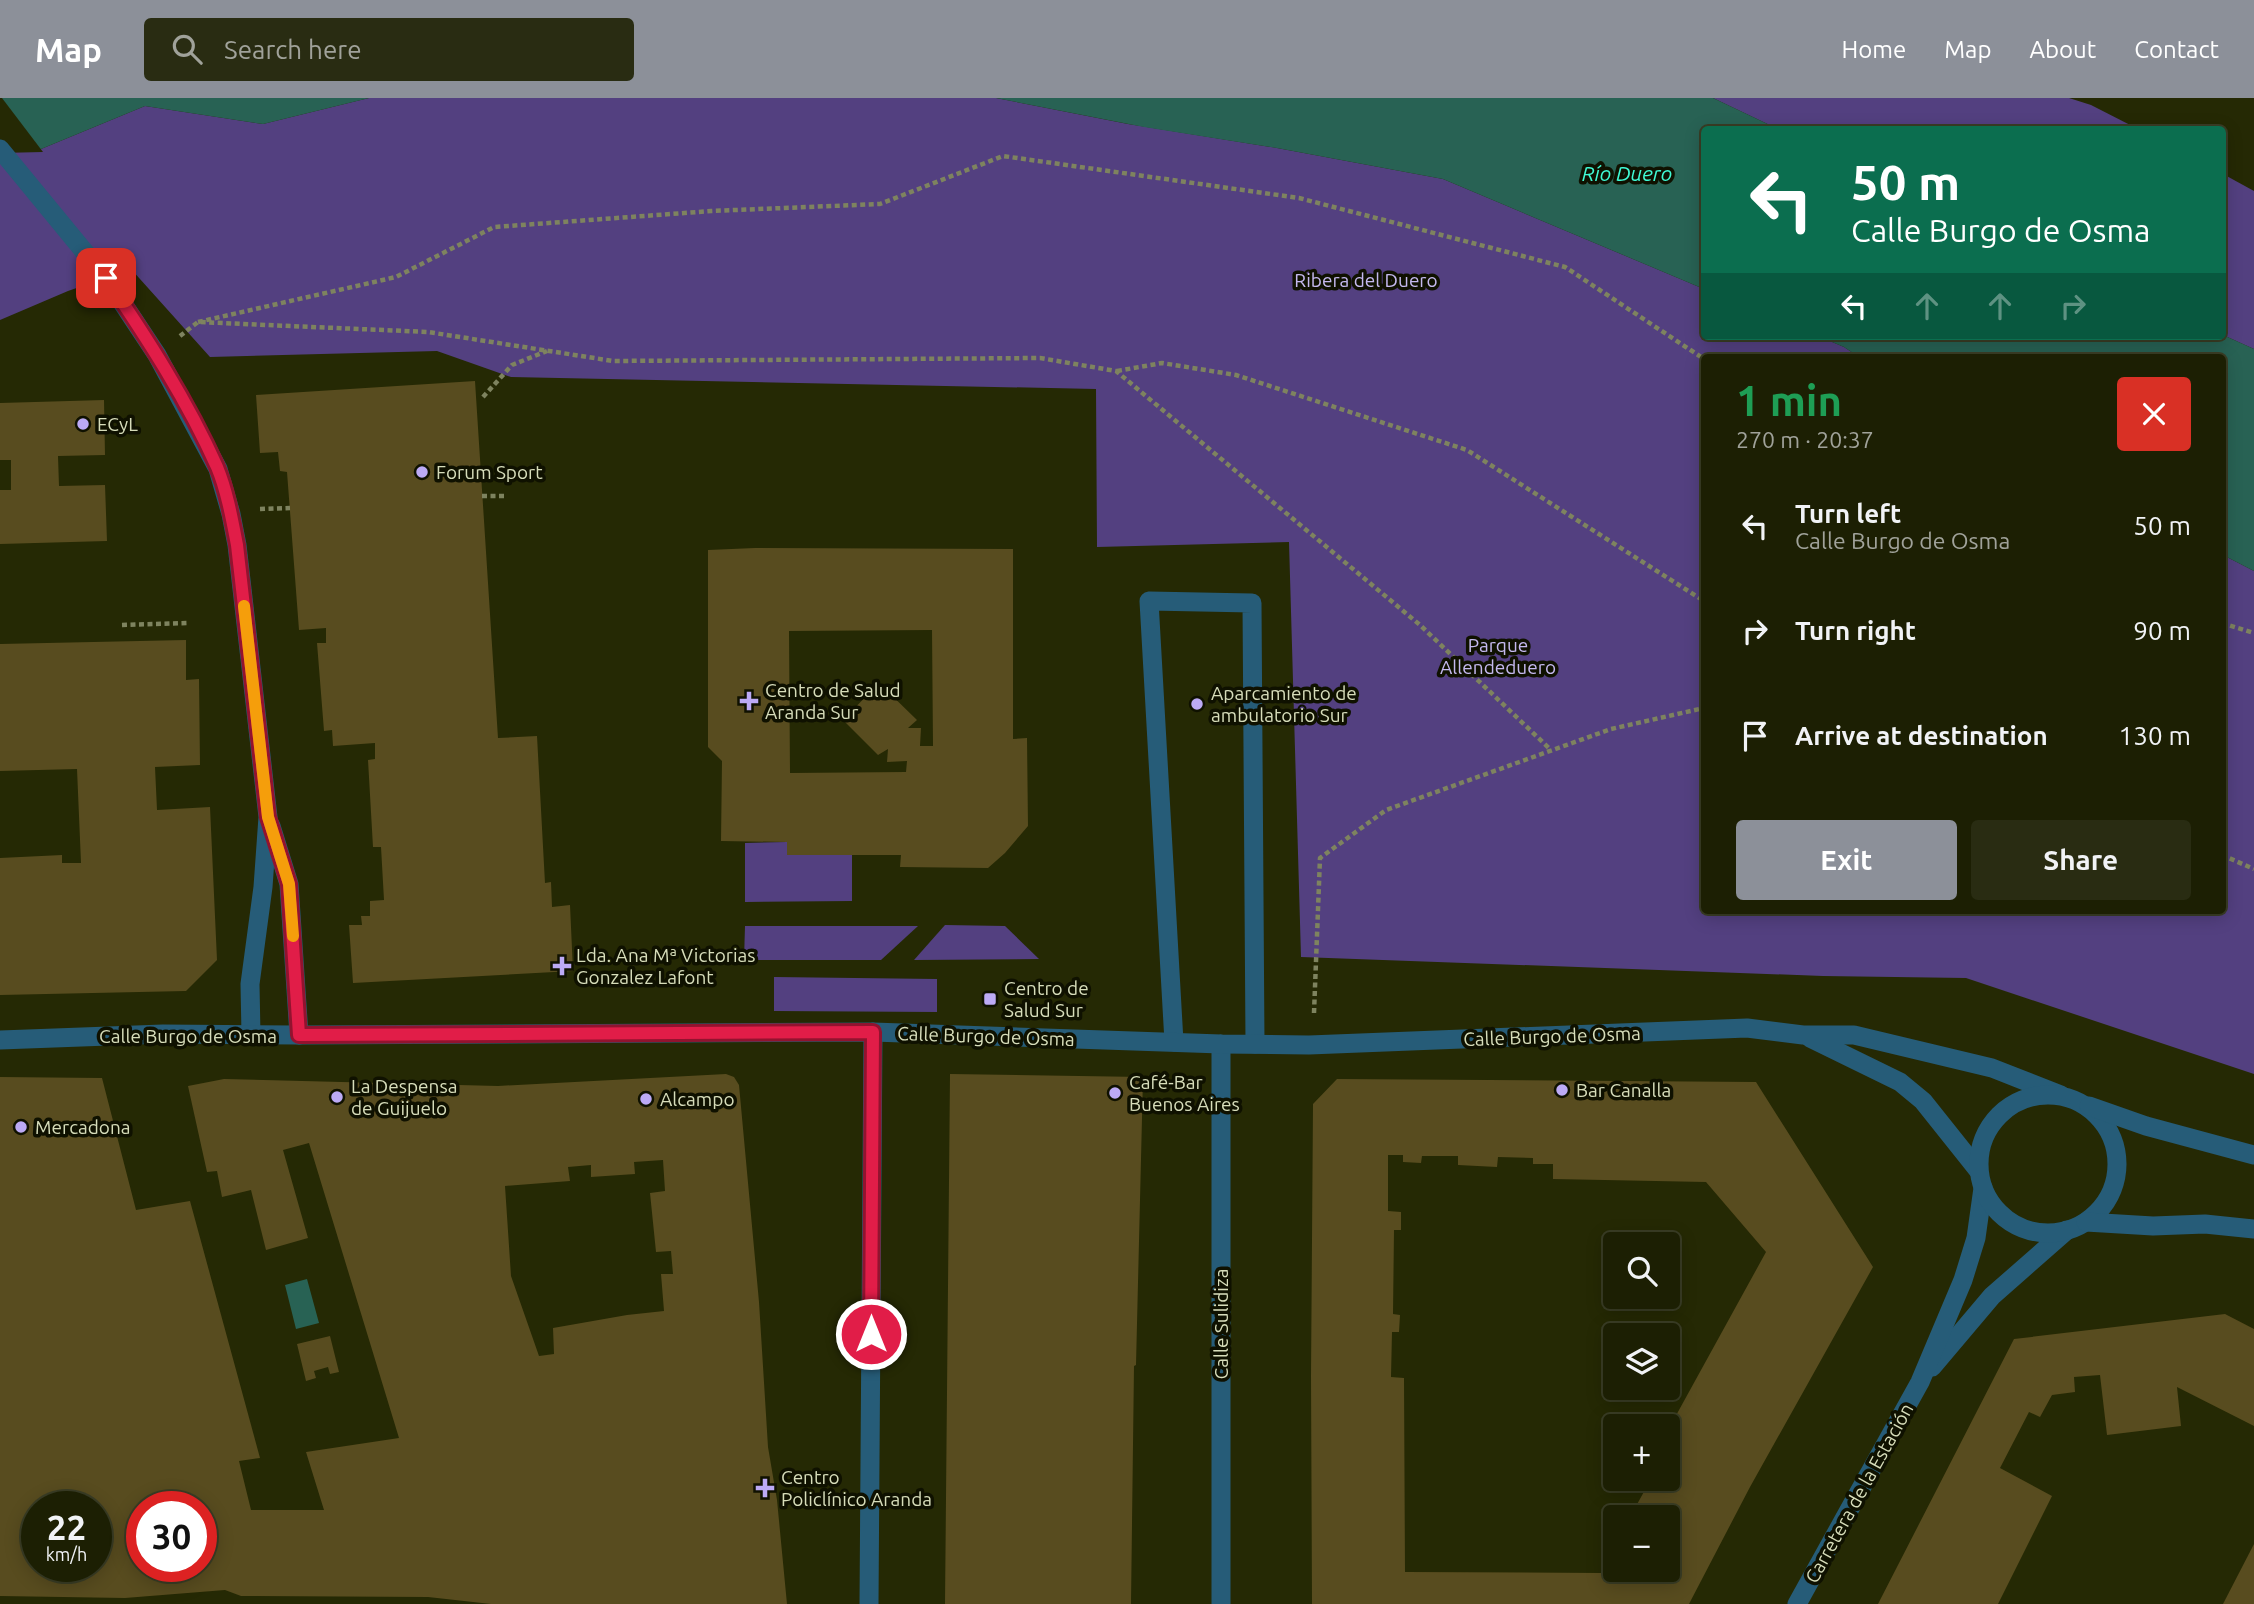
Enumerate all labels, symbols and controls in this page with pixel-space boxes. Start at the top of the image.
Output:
search box [144,18,634,81]
icon: search [168,30,206,68]
text: Map [35,31,102,68]
text: Search here [224,35,362,64]
text: Home [1841,36,1906,63]
text: Map [1944,36,1991,63]
text: About [2029,36,2096,63]
text: Contact [2134,36,2219,63]
icon: left [1736,154,1827,245]
text: 50 m [1851,154,1960,209]
water label: Río Duero [1582,161,1672,185]
text: Calle Burgo de Osma [1851,212,2151,248]
pin [76,248,136,308]
icon: arrive [87,259,125,297]
park label: Ribera del Duero [1294,269,1438,291]
icon: left [1835,287,1873,325]
icon: ahead [1908,287,1946,325]
icon: ahead [1981,287,2019,325]
icon: right [2054,287,2092,325]
text: 1 min [1736,377,1842,424]
button: close [2117,377,2191,451]
place label: ECyL [97,413,138,435]
marker: ECyL [75,416,91,432]
text: 270 m · 20:37 [1736,427,1874,452]
place label: Forum Sport [436,461,543,483]
marker: Forum Sport [414,464,430,480]
text: Turn left [1795,499,1901,528]
icon: left [1736,507,1774,545]
text: 50 m [2133,511,2191,540]
text: Calle Burgo de Osma [1795,528,2010,553]
icon: right [1736,612,1774,650]
text: Turn right [1795,616,1916,645]
text: 90 m [2133,616,2191,645]
park label: Parque Allendeduero [1440,634,1556,678]
place label: Centro de Salud Aranda Sur [765,679,901,723]
place label: Aparcamiento de ambulatorio Sur [1211,682,1357,726]
marker: Centro de Salud Aranda Sur [739,691,759,711]
marker: Aparcamiento de ambulatorio Sur [1189,696,1205,712]
icon: arrive [1736,717,1774,755]
text: Arrive at destination [1795,721,2048,750]
text: 130 m [2119,721,2191,750]
button: Exit [1736,820,1957,900]
button: Share [1971,820,2191,900]
place label: Lda. Ana Mª Victorias Gonzalez Lafont [576,944,756,988]
marker: Lda. Ana Mª Victorias Gonzalez Lafont [554,958,570,974]
place label: Centro de Salud Sur [1004,977,1089,1021]
marker: Centro de Salud Sur [982,991,998,1007]
street label: Calle Burgo de Osma [897,1022,1075,1050]
street label: Calle Burgo de Osma [1463,1022,1641,1050]
street label: Calle Burgo de Osma [99,1025,277,1047]
place label: Café-Bar Buenos Aires [1129,1071,1240,1115]
place label: La Despensa de Guijuelo [351,1075,457,1119]
place label: Bar Canalla [1576,1079,1671,1101]
marker: Bar Canalla [1554,1082,1570,1098]
marker: Café-Bar Buenos Aires [1107,1085,1123,1101]
place label: Alcampo [660,1088,735,1110]
marker: La Despensa de Guijuelo [329,1089,345,1105]
marker: Alcampo [638,1091,654,1107]
place label: Mercadona [35,1116,131,1138]
marker: Mercadona [13,1119,29,1135]
map controls [1603,1232,1680,1582]
button: search [1603,1232,1680,1309]
street label: Calle Sulidiza [1210,1269,1232,1379]
position arrow [834,1297,908,1371]
button: layers [1603,1323,1680,1400]
street label: Carretera de la Estación [1800,1399,1918,1587]
button: + [1603,1414,1680,1491]
place label: Centro Policlínico Aranda [781,1466,932,1510]
marker: Centro Policlínico Aranda [755,1478,775,1498]
speed limit sign: 30 [126,1491,217,1582]
button: − [1603,1505,1680,1582]
text: 22 [47,1507,86,1547]
text: km/h [46,1544,87,1564]

